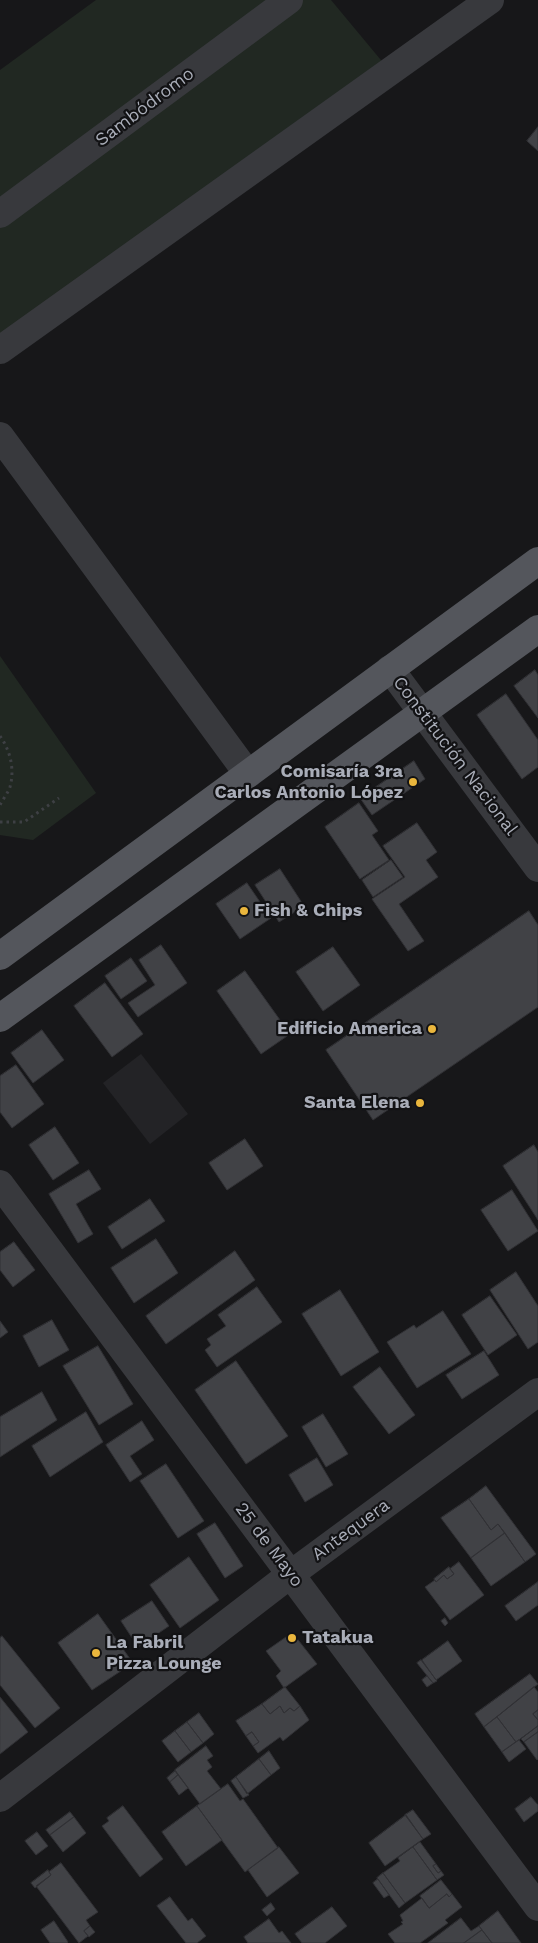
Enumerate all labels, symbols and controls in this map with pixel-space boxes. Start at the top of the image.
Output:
street label: Sambódromo [91,63,199,151]
street label: Constitución Nacional [388,672,522,840]
place label: Comisaría 3ra Carlos Antonio López [214,761,403,804]
marker: Comisaría 3ra Carlos Antonio López [407,776,419,788]
place label: Fish & Chips [254,900,362,922]
marker: Fish & Chips [238,905,250,917]
place label: Edificio America [277,1018,422,1040]
marker: Edificio America [426,1023,438,1035]
place label: Santa Elena [304,1092,410,1114]
marker: Santa Elena [414,1097,426,1109]
street label: Antequera [308,1495,394,1565]
street label: 25 de Mayo [230,1499,308,1591]
place label: Tatakua [302,1627,373,1649]
place label: La Fabril Pizza Lounge [106,1632,222,1675]
marker: Tatakua [286,1632,298,1644]
marker: La Fabril Pizza Lounge [90,1647,102,1659]

